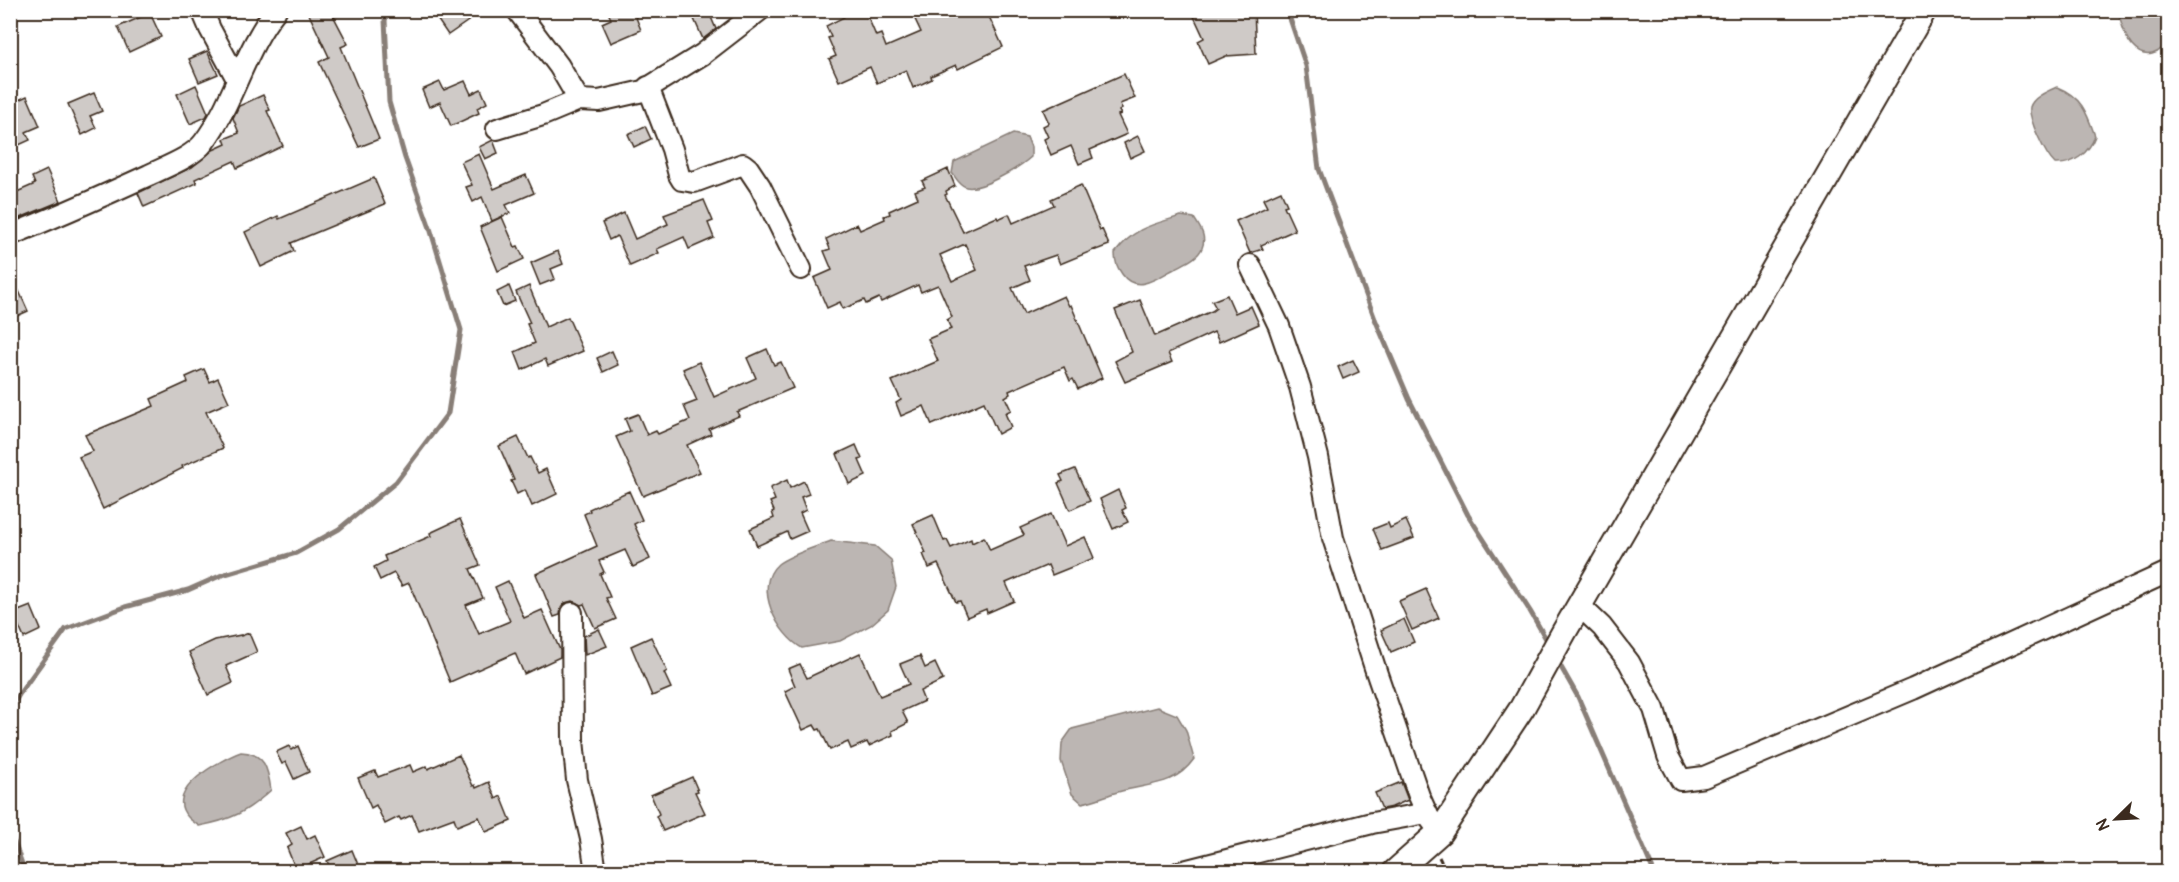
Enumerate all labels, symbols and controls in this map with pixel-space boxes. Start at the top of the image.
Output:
north arrow [2086,789,2146,849]
text: N [2092,816,2115,834]

